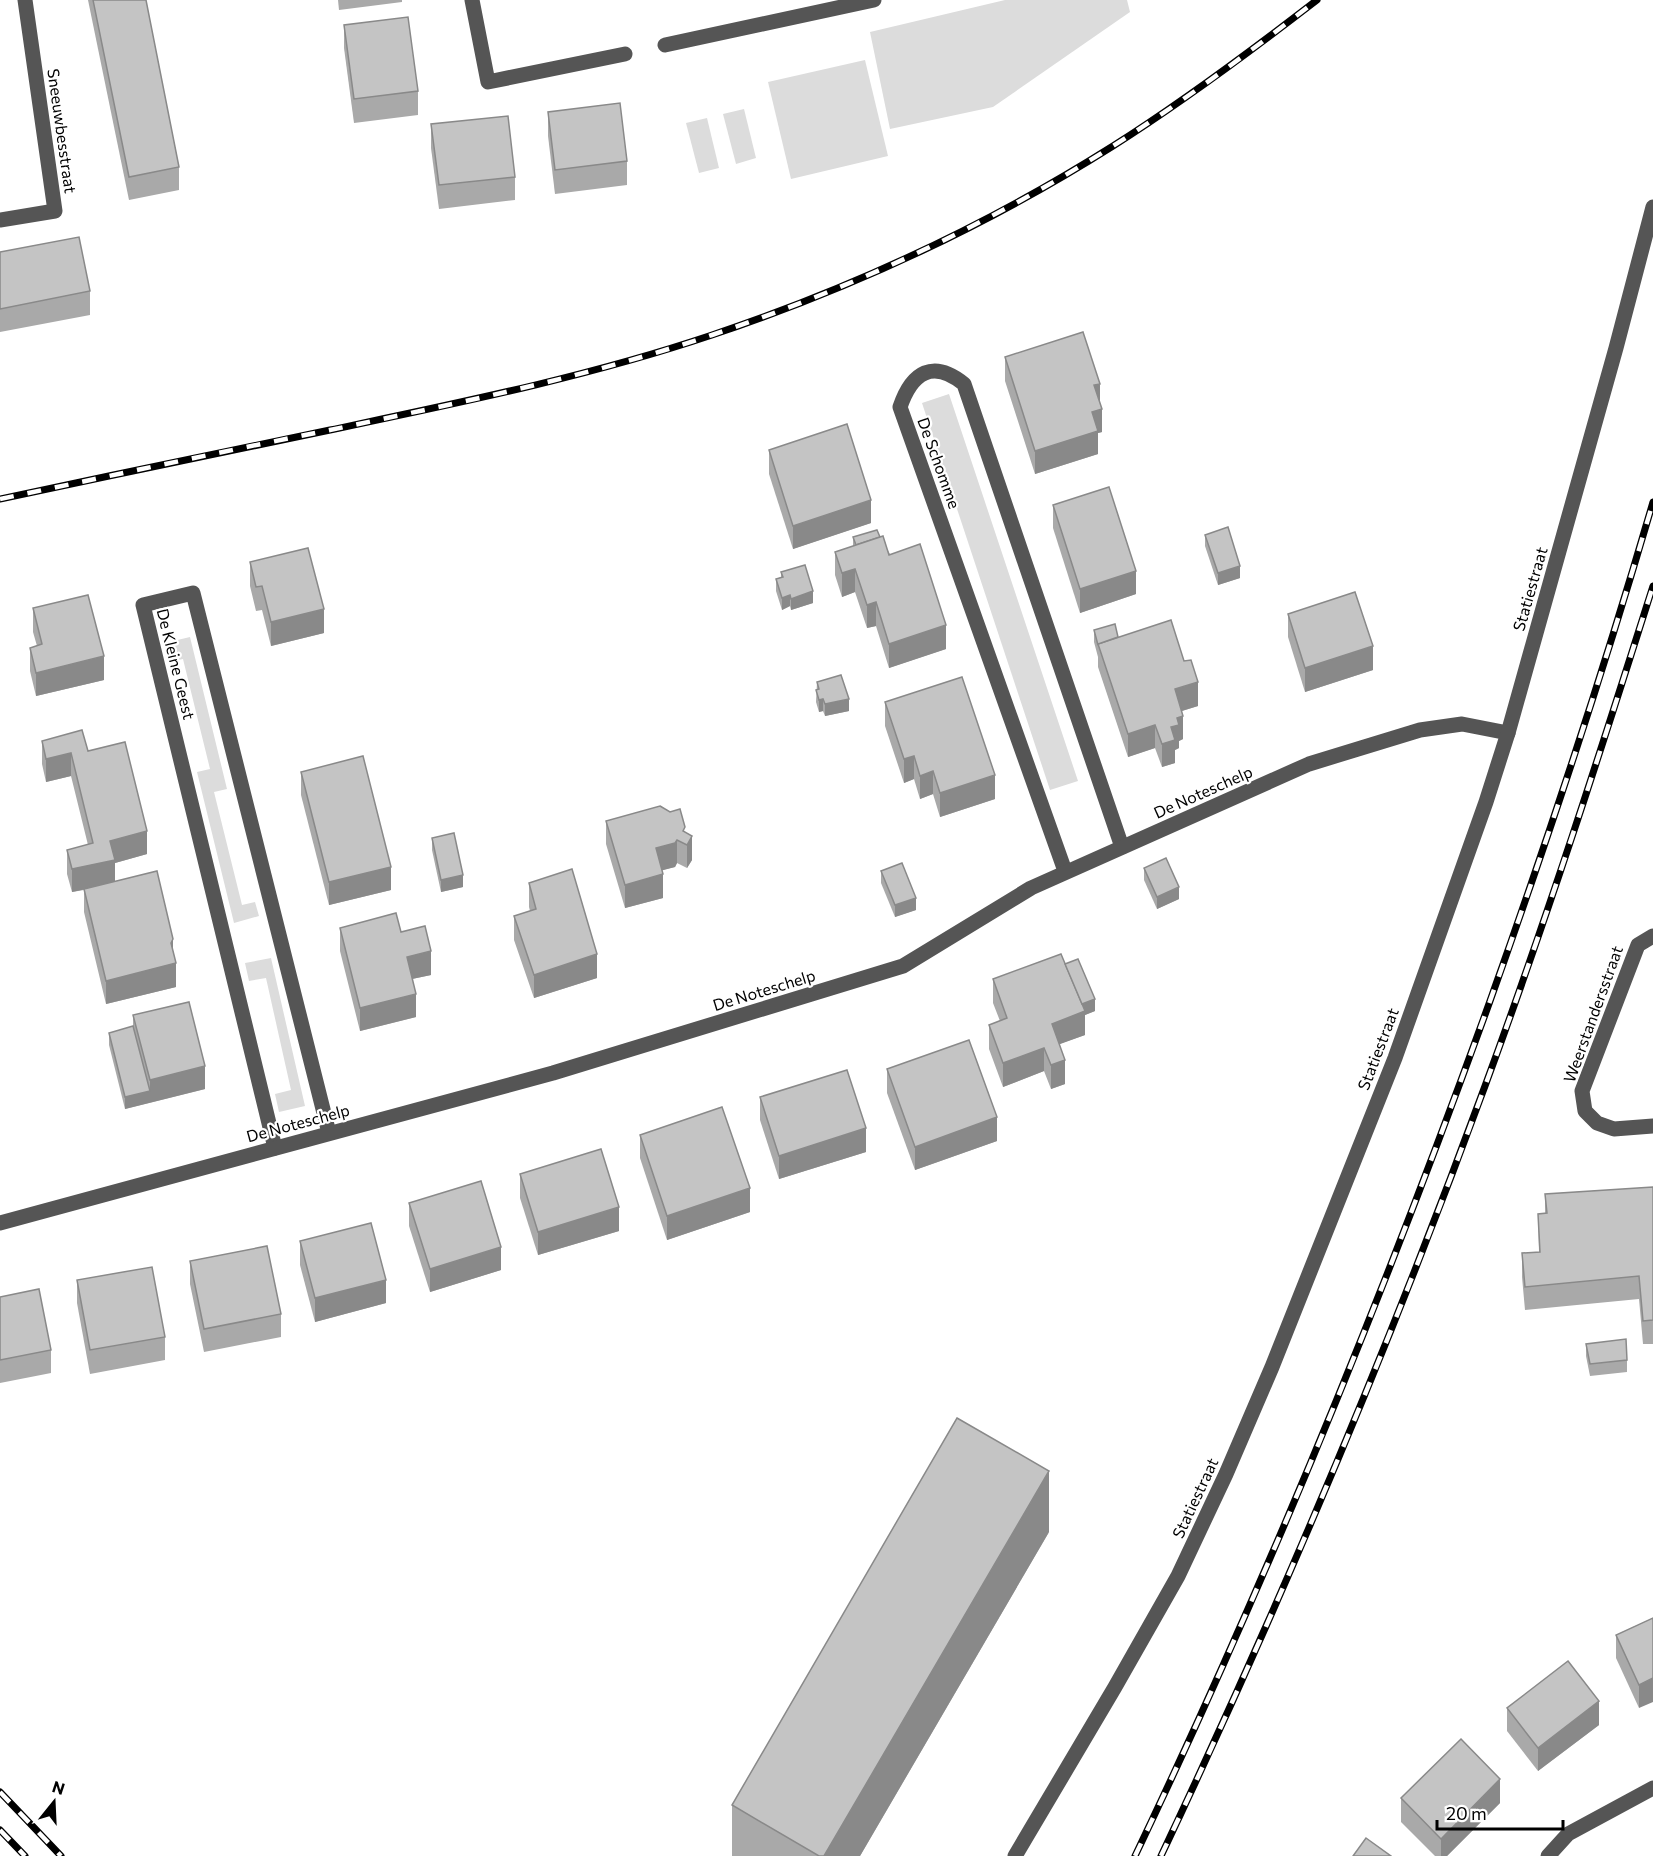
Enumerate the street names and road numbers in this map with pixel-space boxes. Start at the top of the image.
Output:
street label: Sneeuwbesstraat [44,67,81,195]
street label: De Schomme [914,415,965,511]
street label: Statiestraat [1508,544,1551,633]
street label: De Kleine Geest [154,606,200,722]
street label: De Noteschelp [1151,761,1255,822]
street label: Weerstandersstraat [1559,943,1626,1085]
street label: De Noteschelp [710,965,817,1014]
street label: Statiestraat [1353,1005,1402,1093]
street label: De Noteschelp [244,1100,352,1145]
street label: Statiestraat [1168,1454,1222,1541]

